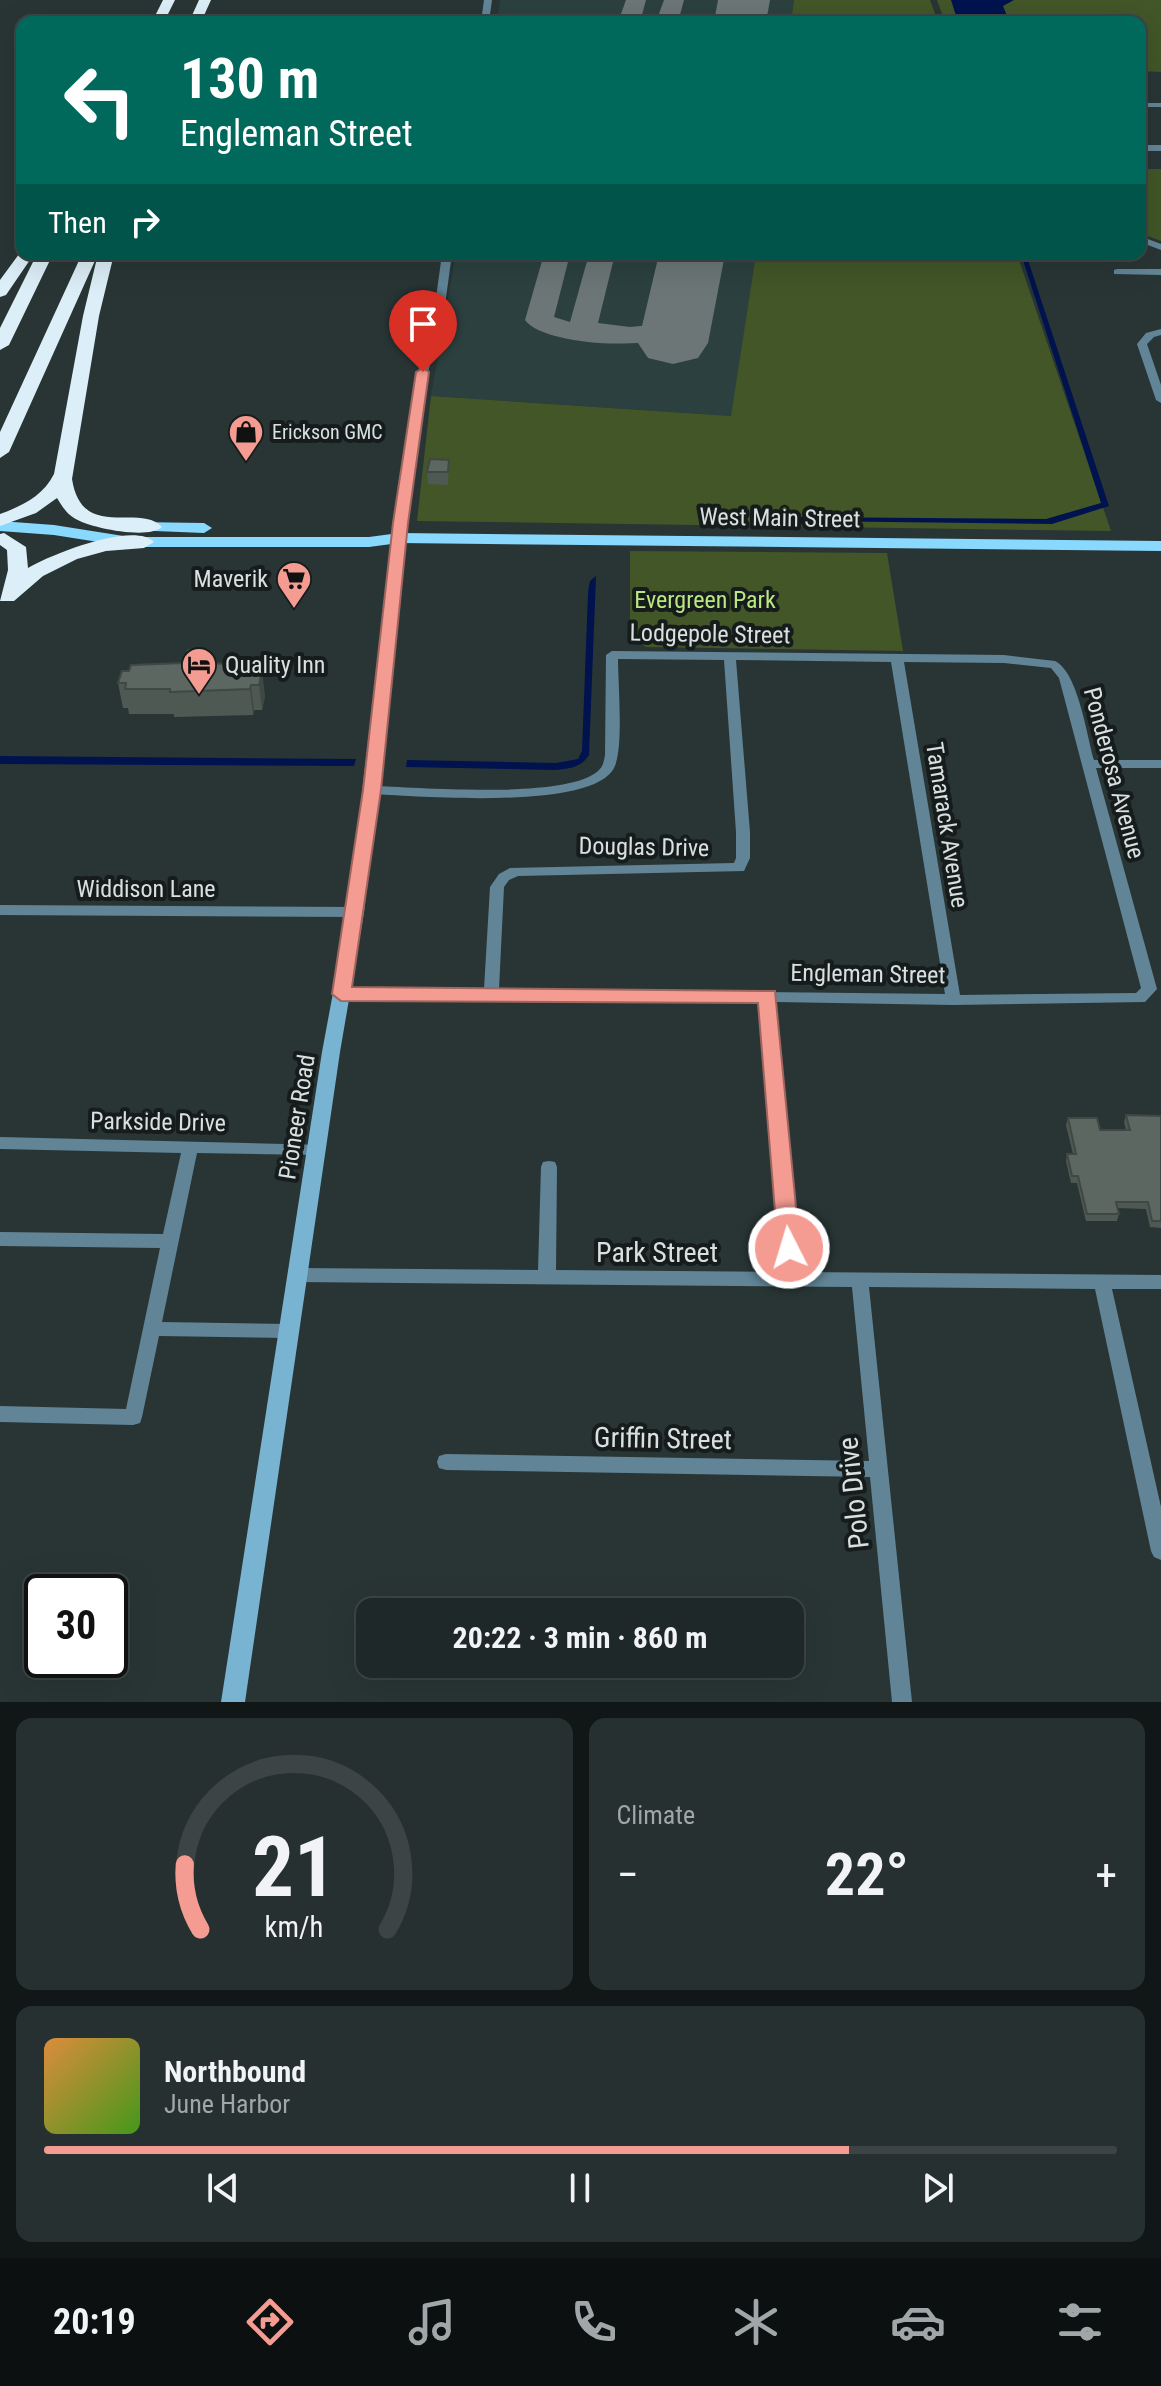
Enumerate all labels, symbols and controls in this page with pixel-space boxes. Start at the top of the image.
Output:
text: 130 m [180,46,319,112]
icon: left [48,48,152,152]
text: Engleman Street [180,113,413,155]
icon: right [123,200,167,244]
text: Then [48,205,107,240]
pin [389,290,457,372]
icon: arrive [401,302,445,346]
shop icon: Erickson GMC [227,413,265,463]
place label: Erickson GMC [272,420,383,444]
street label: West Main Street [699,503,861,533]
supermarket icon: Maverik [275,560,313,610]
place label: Maverik [194,565,268,593]
park label: Evergreen Park [634,586,776,614]
street label: Lodgepole Street [629,619,791,649]
hotel icon: Quality Inn [180,646,218,696]
place label: Quality Inn [225,651,325,679]
street label: Ponderosa Avenue [1078,684,1150,862]
street label: Tamarack Avenue [920,740,974,910]
street label: Douglas Drive [578,832,710,862]
street label: Widdison Lane [76,875,216,903]
street label: Engleman Street [790,959,946,989]
street label: Pioneer Road [273,1053,321,1181]
street label: Parkside Drive [90,1107,226,1137]
position arrow [747,1206,831,1290]
street label: Park Street [596,1236,718,1269]
street label: Griffin Street [594,1421,732,1456]
street label: Polo Drive [831,1435,876,1550]
speed limit sign: 30 [24,1574,128,1678]
text: 20:22 · 3 min · 860 m [453,1620,707,1655]
text: Climate [617,1800,695,1830]
text: 21 [252,1819,336,1916]
text: 22° [825,1839,909,1910]
text: − [617,1849,639,1901]
text: + [1095,1849,1117,1901]
text: km/h [265,1910,324,1944]
text: Northbound [164,2054,306,2089]
text: June Harbor [164,2089,290,2119]
icon: previous [201,2166,245,2210]
icon: pause [558,2166,602,2210]
icon: next [916,2166,960,2210]
icon: directions [242,2294,298,2350]
icon: music [404,2294,460,2350]
icon: phone [566,2294,622,2350]
icon: climate [728,2294,784,2350]
icon: car [890,2294,946,2350]
icon: filters [1052,2294,1108,2350]
text: 20:19 [53,2301,136,2343]

